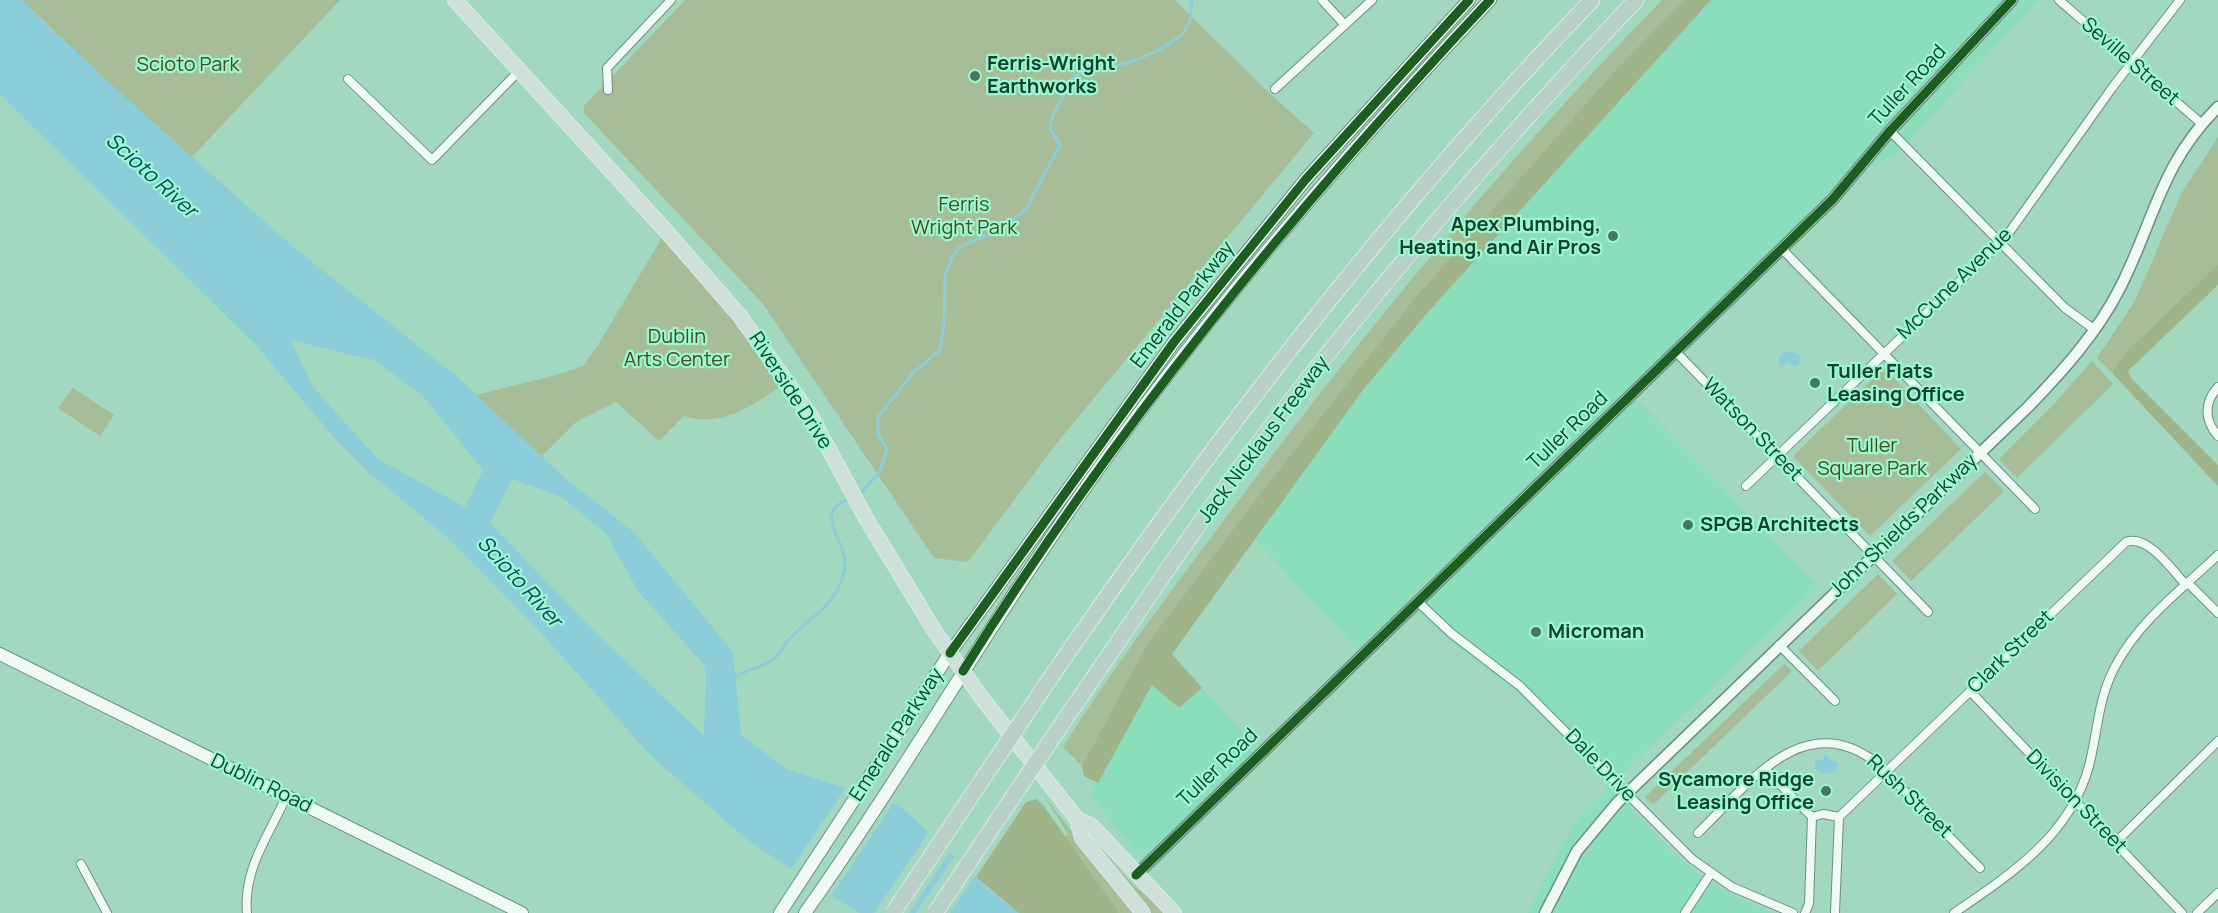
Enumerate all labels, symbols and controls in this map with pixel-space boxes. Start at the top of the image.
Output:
street label: Seville Street [2076,13,2184,111]
street label: Tuller Road [1864,40,1952,132]
place label: Ferris-Wright Earthworks [987,52,1116,99]
park label: Scioto Park [137,53,239,77]
marker: Ferris-Wright Earthworks [968,69,982,83]
water label: Scioto River [100,128,202,224]
park label: Ferris Wright Park [911,193,1017,240]
place label: Apex Plumbing, Heating, and Air Pros [1399,213,1601,260]
street label: McCune Avenue [1893,223,2017,345]
marker: Apex Plumbing, Heating, and Air Pros [1606,229,1620,243]
street label: Emerald Parkway [1126,237,1240,373]
park label: Dublin Arts Center [624,325,730,372]
street label: Riverside Drive [743,328,837,454]
street label: Jack Nicklaus Freeway [1193,352,1335,528]
place label: Tuller Flats Leasing Office [1827,360,1965,407]
street label: Watson Street [1697,374,1807,486]
marker: Tuller Flats Leasing Office [1808,376,1822,390]
street label: Tuller Road [1523,387,1613,475]
park label: Tuller Square Park [1817,434,1927,481]
street label: John Shields Parkway [1825,449,1983,603]
place label: SPGB Architects [1700,513,1859,537]
marker: SPGB Architects [1681,518,1695,532]
water label: Scioto River [471,531,567,633]
street label: Clark Street [1963,605,2059,699]
place label: Microman [1548,620,1644,644]
marker: Microman [1529,625,1543,639]
street label: Emerald Parkway [845,664,949,806]
street label: Tuller Road [1173,724,1263,812]
street label: Dale Drive [1560,725,1640,807]
street label: Division Street [2021,745,2131,859]
street label: Dublin Road [206,749,316,819]
street label: Rush Street [1861,750,1957,844]
place label: Sycamore Ridge Leasing Office [1658,768,1814,815]
marker: Sycamore Ridge Leasing Office [1819,784,1833,798]

